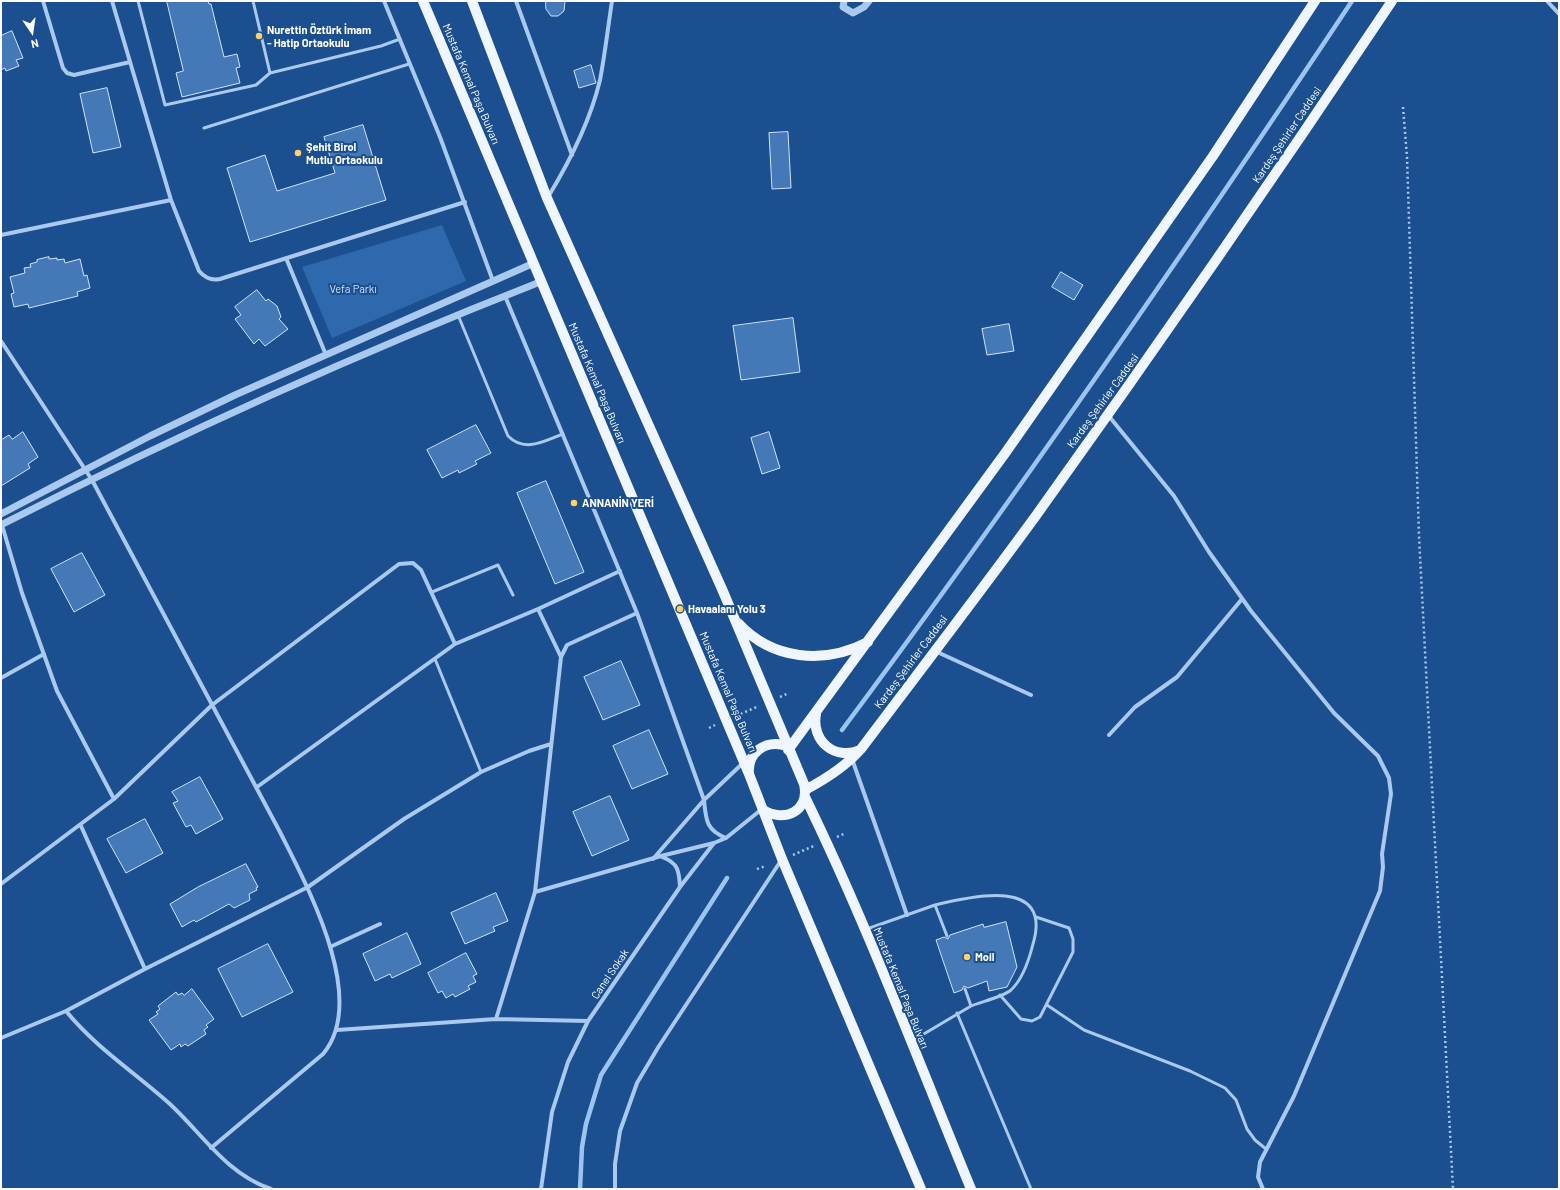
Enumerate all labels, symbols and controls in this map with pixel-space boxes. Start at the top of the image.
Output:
north arrow [12,12,52,52]
street label: Mustafa Kemal Paşa Bulvarı [440,22,502,146]
place label: Nurettin Öztürk İmam - Hatip Ortaokulu [267,23,371,49]
marker: Nurettin Öztürk İmam - Hatip Ortaokulu [254,31,264,41]
text: N [30,37,40,51]
street label: Kardeş Şehirler Caddesi [1250,84,1324,186]
place label: Şehit Birol Mutlu Ortaokulu [306,140,383,166]
marker: Şehit Birol Mutlu Ortaokulu [293,148,303,158]
park label: Vefa Parkı [329,282,377,296]
street label: Mustafa Kemal Paşa Bulvarı [566,321,628,445]
street label: Kardeş Şehirler Caddesi [1064,351,1142,451]
place label: ANNANİN YERİ [582,496,654,510]
marker: ANNANİN YERİ [569,498,579,508]
place label: Havaalanı Yolu 3 [688,602,766,616]
marker: Havaalanı Yolu 3 [675,604,685,614]
street label: Kardeş Şehirler Caddesi [872,613,950,711]
street label: Mustafa Kemal Paşa Bulvarı [697,630,759,754]
street label: Mustafa Kemal Paşa Bulvarı [871,925,931,1051]
street label: Canel Sokak [588,946,632,1002]
place label: Moil [975,950,994,964]
marker: Moil [962,952,972,962]

